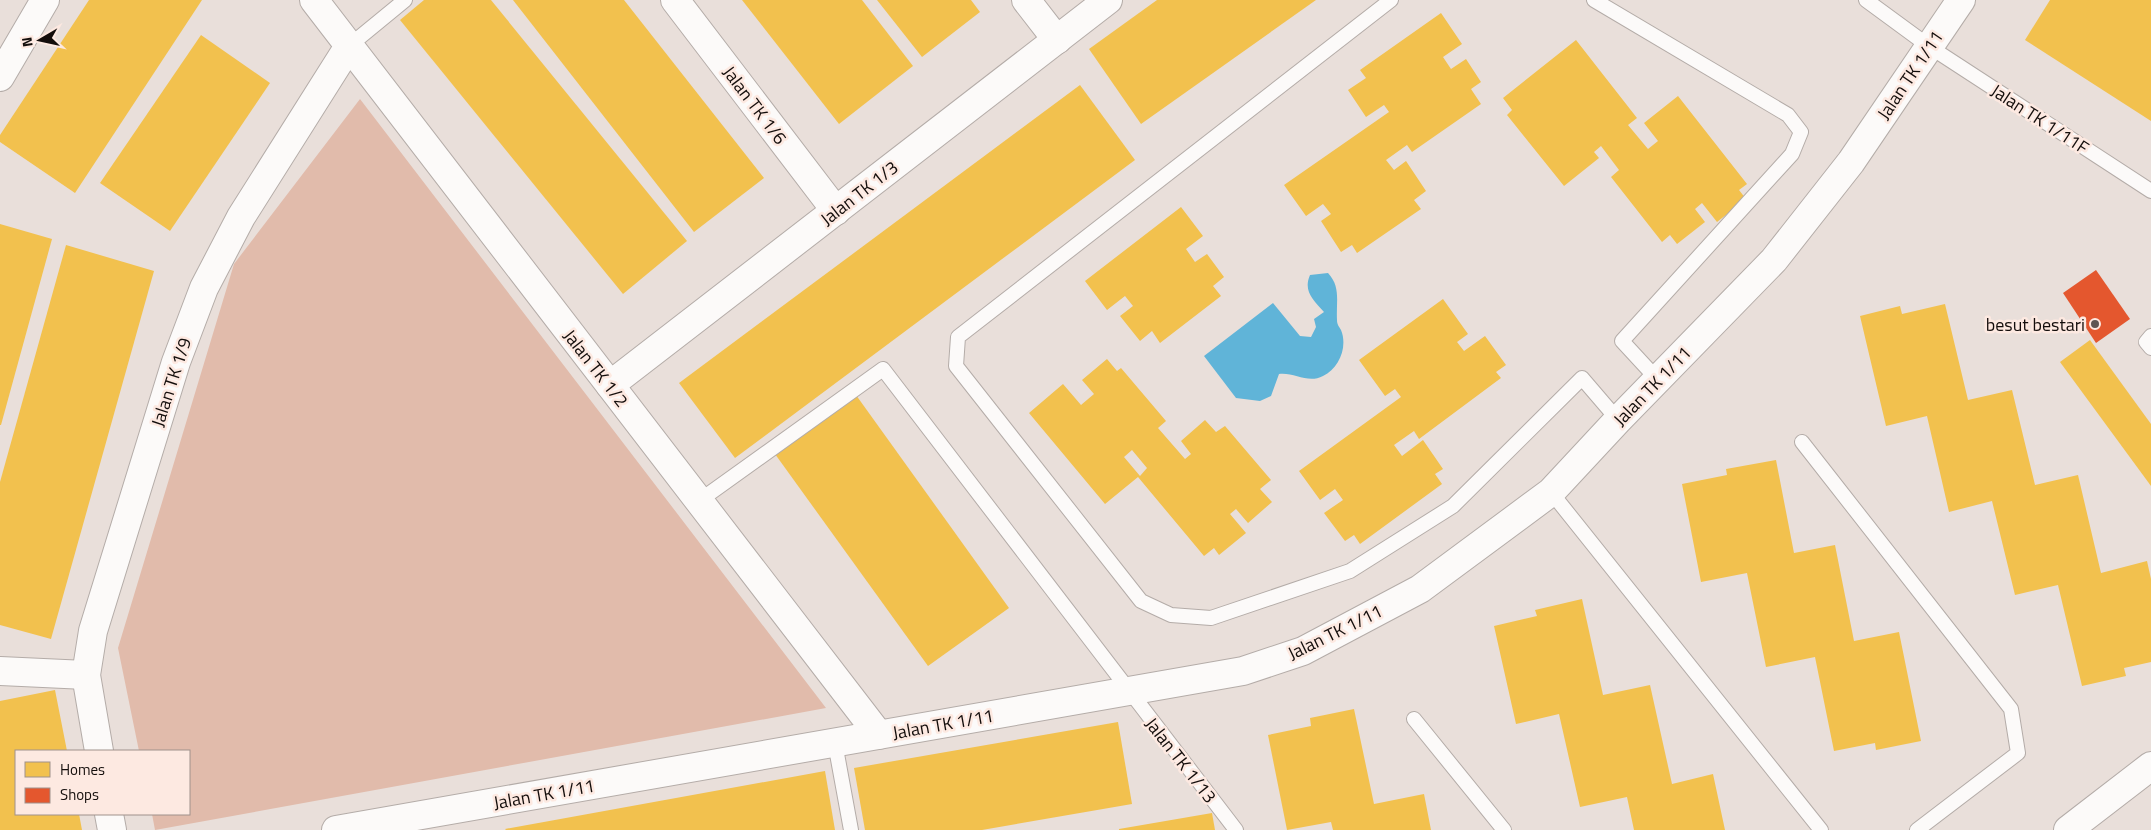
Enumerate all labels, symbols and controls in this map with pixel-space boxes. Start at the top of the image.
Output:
north arrow [15,15,65,65]
street label: Jalan TK 1/11 [1870,25,1950,125]
text: N [16,36,38,49]
street label: Jalan TK 1/6 [716,60,794,150]
street label: Jalan TK 1/11F [1986,77,2094,161]
street label: Jalan TK 1/3 [814,154,904,232]
place label: besut bestari [1986,311,2085,338]
marker: besut bestari [2089,318,2101,330]
street label: Jalan TK 1/2 [557,323,635,413]
street label: Jalan TK 1/9 [144,334,198,430]
street label: Jalan TK 1/11 [1607,340,1697,432]
street label: Jalan TK 1/11 [1283,597,1387,667]
street label: Jalan TK 1/11 [890,702,996,746]
street label: Jalan TK 1/13 [1139,711,1223,809]
legend [15,750,190,815]
text: Homes [60,758,105,781]
street label: Jalan TK 1/11 [491,772,597,816]
text: Shops [60,783,99,806]

